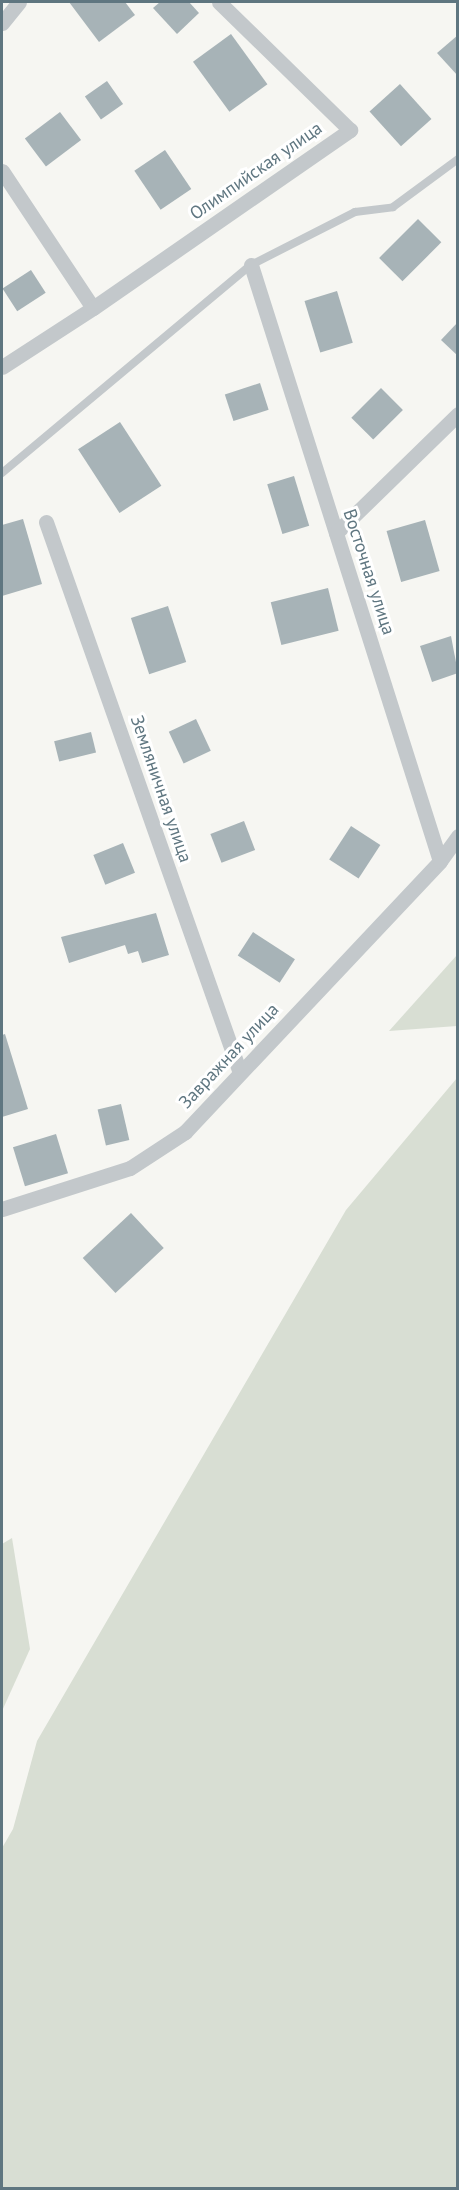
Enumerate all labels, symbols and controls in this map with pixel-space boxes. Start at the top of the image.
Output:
street label: Олимпийская улица [186,117,326,225]
street label: Восточная улица [338,506,400,638]
street label: Земляничная улица [126,713,196,865]
street label: Завражная улица [175,999,283,1113]

